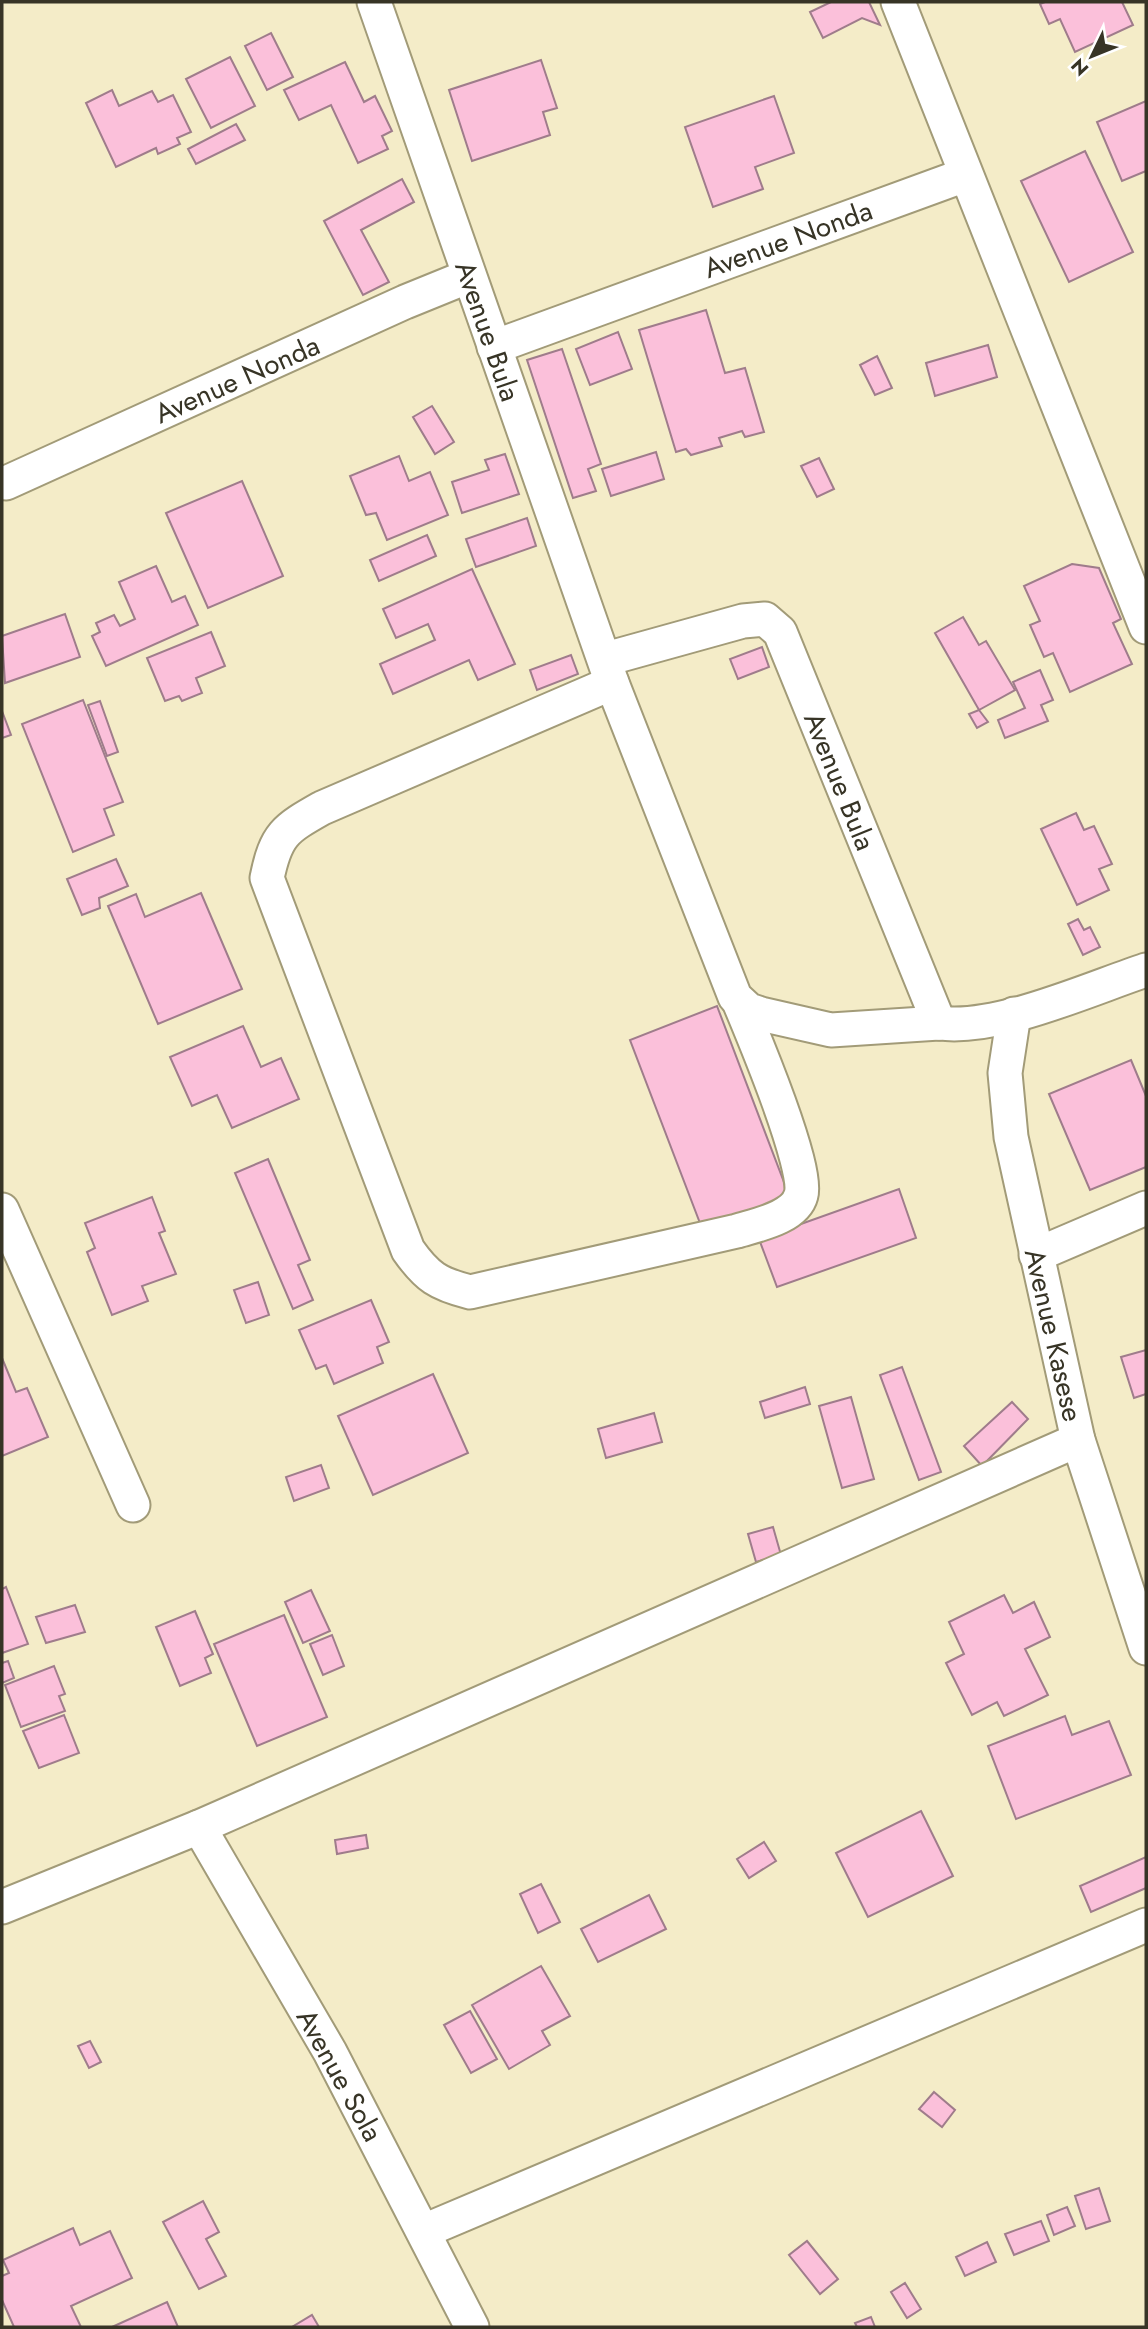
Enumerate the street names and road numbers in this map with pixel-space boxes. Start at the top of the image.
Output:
street label: Avenue Nonda [698,190,878,289]
street label: Avenue Bula [444,256,531,407]
street label: Avenue Nonda [148,325,326,434]
street label: Avenue Bula [793,706,886,856]
street label: Avenue Kasese [1014,1245,1093,1426]
street label: Avenue Sola [286,2001,393,2149]

